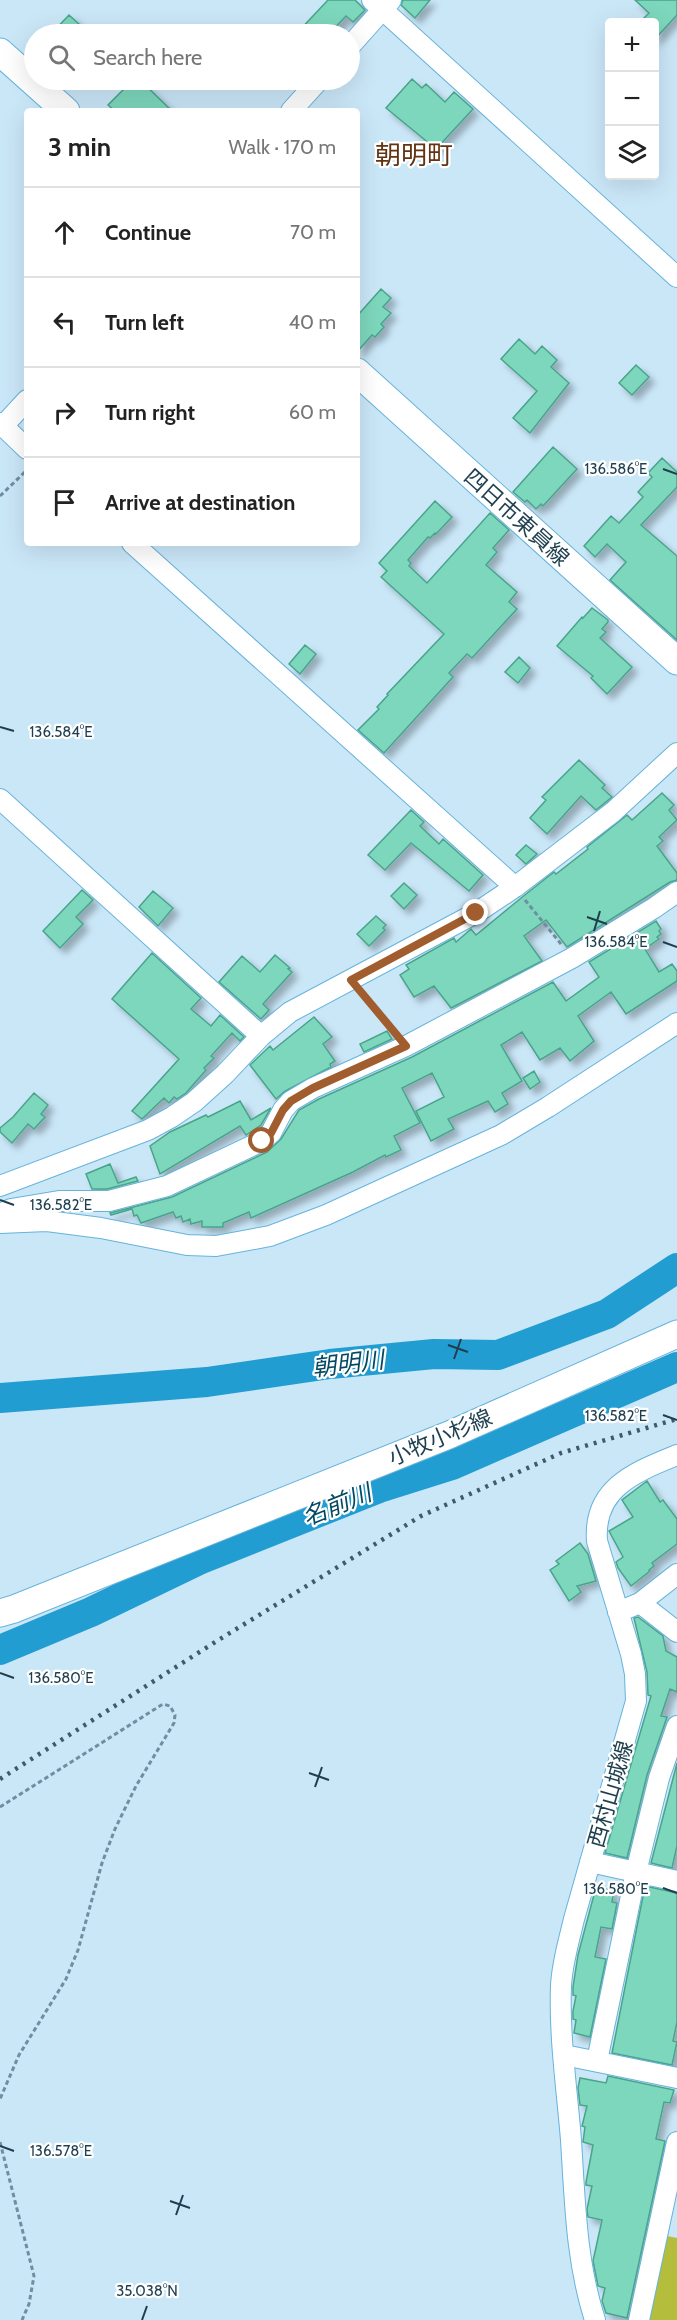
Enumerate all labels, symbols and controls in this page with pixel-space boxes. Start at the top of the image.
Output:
map controls [605,18,659,180]
button: + [605,18,659,72]
search box [24,24,360,90]
icon: search [45,41,78,74]
text: Search here [93,44,202,71]
button: − [605,72,659,126]
button: layers [605,126,659,180]
text: 3 min [48,131,111,163]
text: Walk · 170 m [228,135,336,159]
district label: 朝明町 [375,139,453,171]
icon: ahead [48,216,81,249]
text: Continue [105,219,191,246]
text: 70 m [290,220,336,244]
icon: left [48,306,81,339]
text: Turn left [105,309,184,336]
text: 40 m [288,310,336,334]
icon: right [48,396,81,429]
text: Turn right [105,399,195,426]
text: 60 m [289,400,336,424]
text: 136.586°E [585,460,647,478]
street label: 四日市東員線 [459,463,575,572]
icon: arrive [48,486,81,519]
text: Arrive at destination [105,489,295,516]
text: 136.584°E [29,723,93,741]
route end [462,899,488,925]
text: 136.584°E [584,933,648,951]
route start [248,1127,274,1153]
text: 136.582°E [30,1196,92,1214]
water label: 朝明川 [310,1344,388,1382]
street label: 小牧小杉線 [384,1404,496,1471]
text: 136.582°E [585,1407,647,1425]
water label: 名前川 [298,1476,378,1531]
text: 136.580°E [29,1669,94,1687]
street label: 西村山城線 [582,1738,639,1851]
text: 136.580°E [584,1880,649,1898]
text: 136.578°E [30,2142,92,2160]
text: 35.038°N [116,2282,178,2300]

